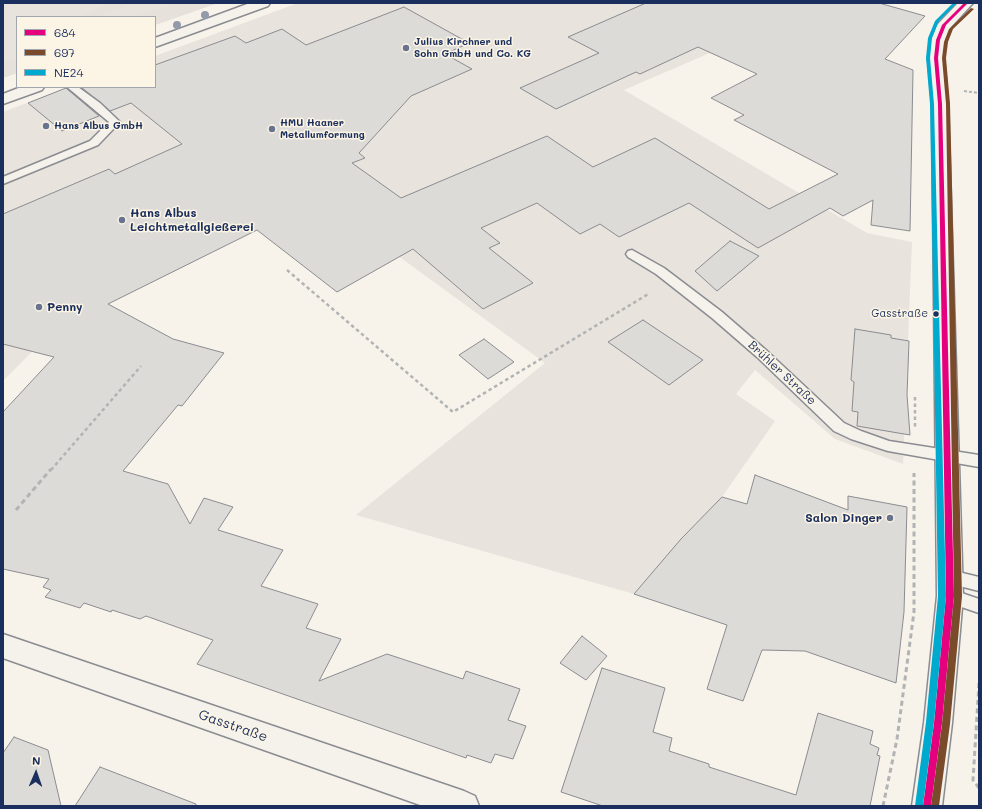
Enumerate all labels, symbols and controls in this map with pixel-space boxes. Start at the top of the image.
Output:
legend [16,16,156,88]
text: 684 [54,24,76,40]
place label: Julius Kirchner und Sohn GmbH und Co. KG [414,36,531,60]
marker: Julius Kirchner und Sohn GmbH und Co. KG [401,43,411,53]
text: 697 [54,44,75,60]
text: NE24 [54,64,83,80]
place label: HMU Haaner Metallumformung [280,117,365,140]
place label: Hans Albus GmbH [54,120,143,132]
marker: Hans Albus GmbH [41,121,51,131]
marker: HMU Haaner Metallumformung [267,124,277,134]
place label: Hans Albus Leichtmetallgießerei [130,206,254,234]
marker: Hans Albus Leichtmetallgießerei [117,215,127,225]
place label: Penny [47,300,83,314]
marker: Penny [34,302,44,312]
place label: Gasstraße [871,307,928,321]
marker: Gasstraße [931,309,941,319]
street label: Brühler Straße [745,338,819,408]
place label: Salon Dinger [805,511,882,525]
marker: Salon Dinger [885,513,895,523]
street label: Gasstraße [196,706,270,746]
north arrow [16,753,56,793]
text: N [32,753,41,768]

